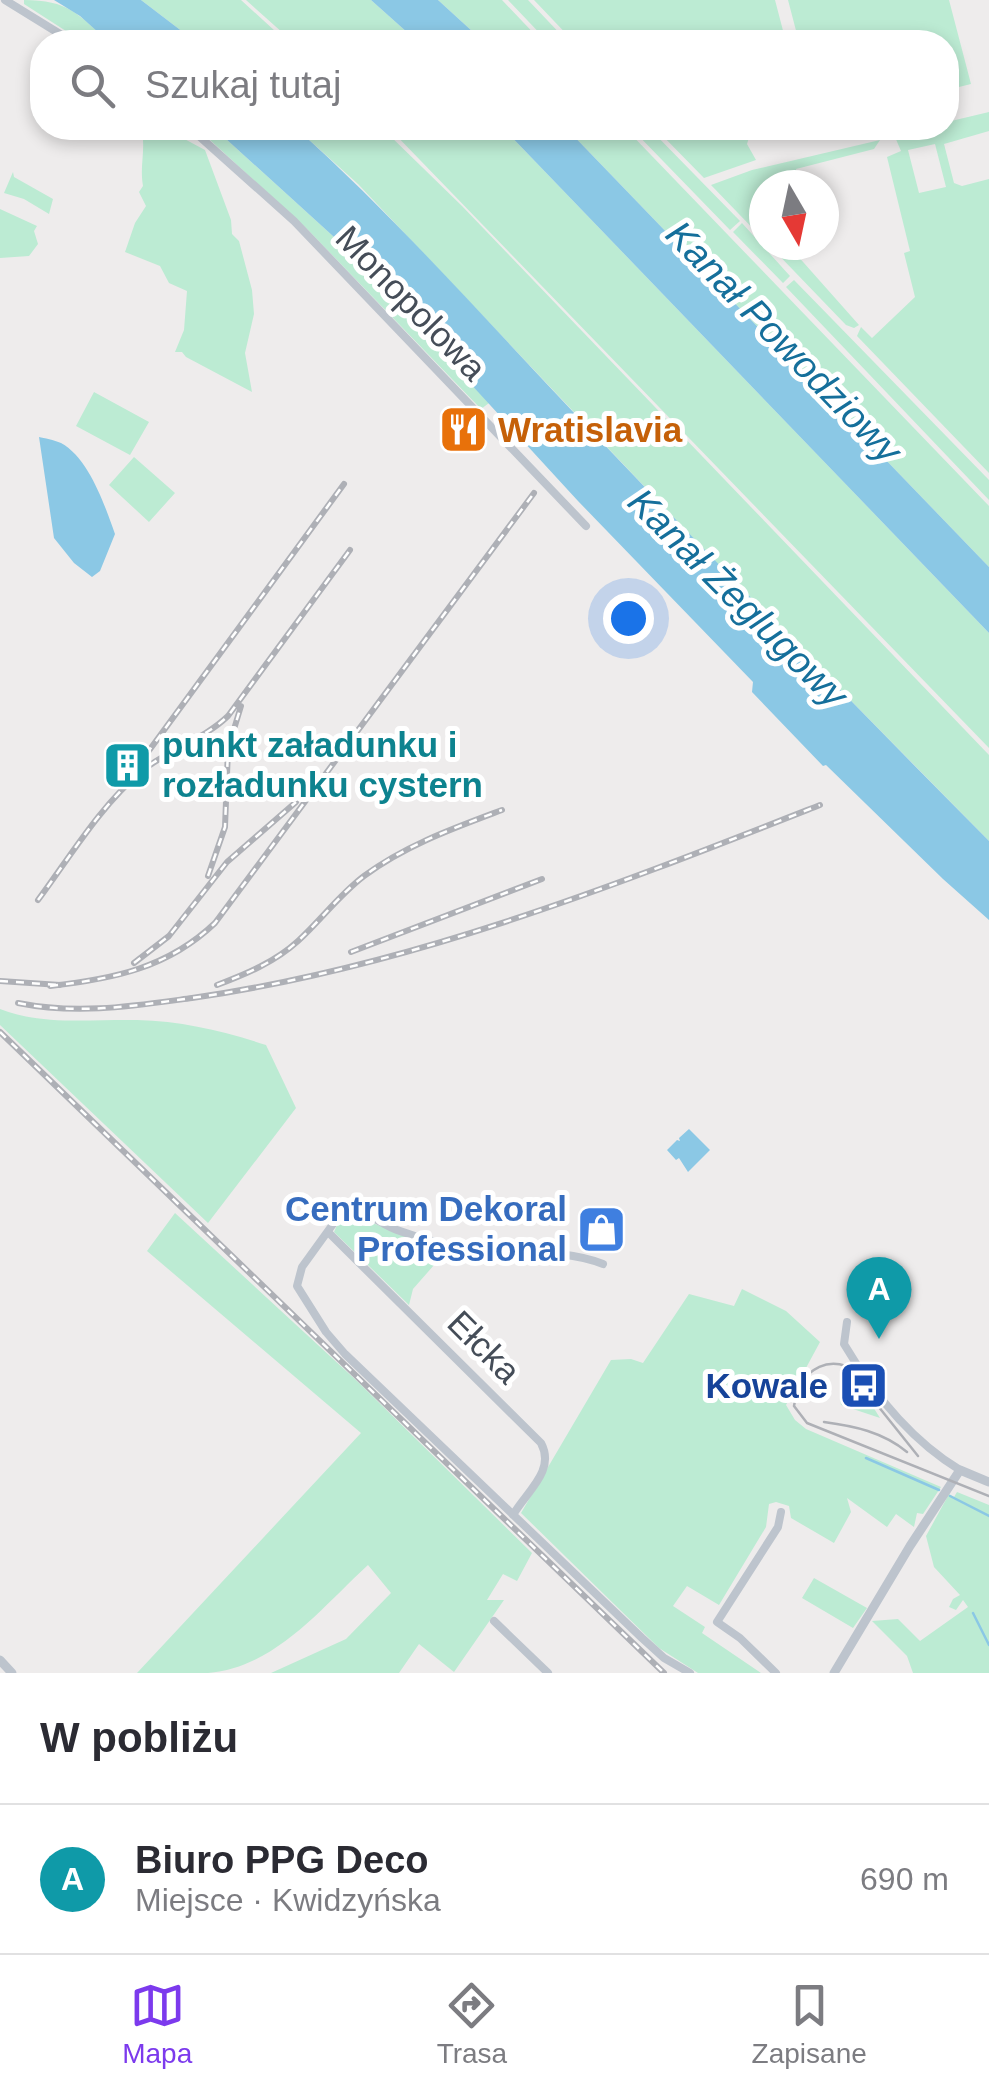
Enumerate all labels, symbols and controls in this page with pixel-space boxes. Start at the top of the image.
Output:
search box [30,30,959,140]
icon: search [65,58,120,113]
text: Szukaj tutaj [145,64,341,106]
north arrow [749,170,839,260]
water label: Kanał Powodziowy [658,213,911,473]
street label: Monopolowa [328,218,495,388]
restaurant icon: Wratislavia [437,404,489,456]
place label: Wratislavia [498,410,683,449]
water label: Kanał Żeglugowy [620,480,857,717]
your location [603,593,654,644]
place label: punkt załadunku i rozładunku cystern [162,725,483,804]
building icon: punkt załadunku i rozładunku cystern [101,739,153,791]
place label: Centrum Dekoral Professional [285,1189,567,1268]
shop icon: Centrum Dekoral Professional [576,1203,628,1255]
pin: A [846,1256,912,1339]
street label: Ełcka [440,1303,529,1391]
bus stop icon: Kowale [837,1360,889,1412]
place label: Kowale [705,1366,828,1405]
text: W pobliżu [40,1714,238,1761]
text: Biuro PPG Deco [135,1839,429,1881]
text: A [61,1861,84,1897]
text: 690 m [860,1861,949,1897]
text: Miejsce · Kwidzyńska [135,1882,441,1918]
tab: Mapa [122,1978,192,2070]
tab: Trasa [437,1978,507,2070]
tab: Zapisane [752,1978,867,2070]

